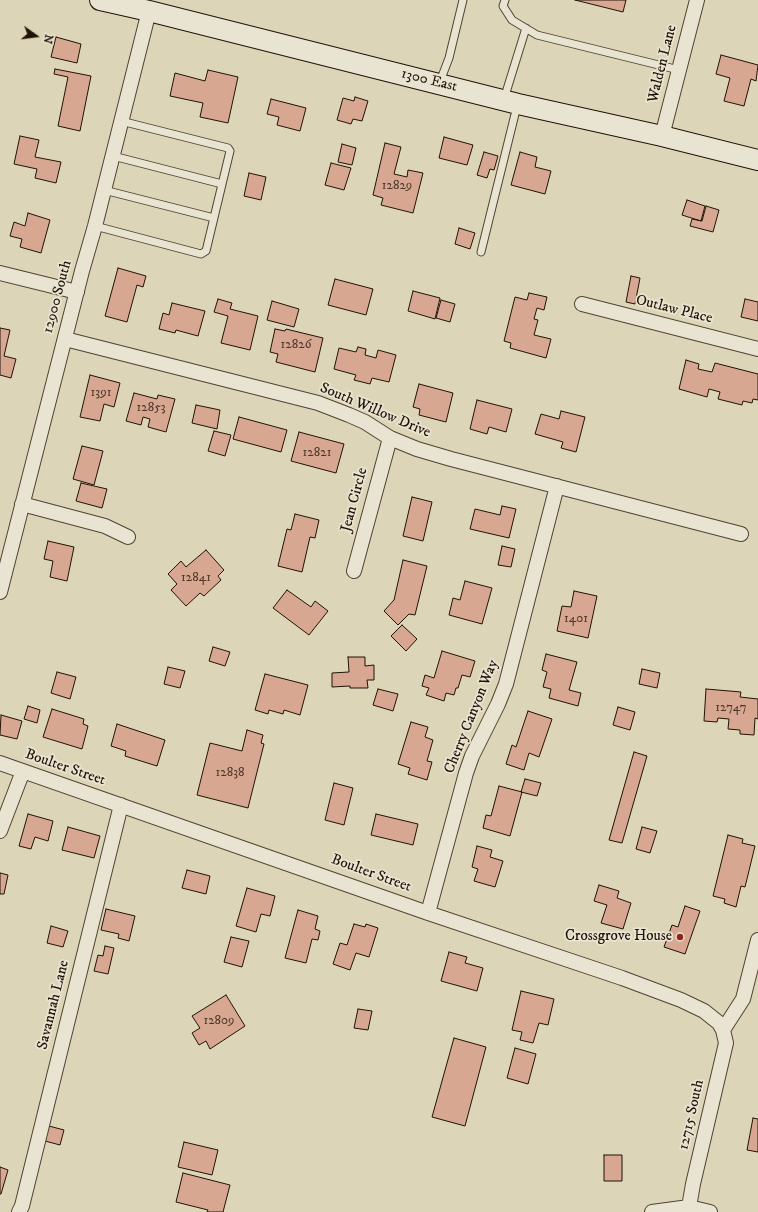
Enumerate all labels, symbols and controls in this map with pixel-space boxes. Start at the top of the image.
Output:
north arrow [16,16,56,56]
street label: Walden Lane [645,23,681,105]
text: N [40,33,56,45]
street label: 1300 East [399,65,459,97]
house number: 12829 [382,178,412,194]
street label: 12900 South [40,259,76,335]
street label: Outlaw Place [634,292,714,328]
house number: 12826 [281,337,311,353]
street label: South Willow Drive [317,380,433,442]
house number: 1391 [91,385,111,401]
house number: 12853 [137,400,165,416]
house number: 12821 [303,445,331,461]
street label: Jean Circle [338,466,372,534]
house number: 12841 [181,570,211,586]
house number: 1401 [564,611,588,627]
street label: Cherry Canyon Way [441,657,503,777]
house number: 12747 [715,700,747,716]
street label: Boulter Street [22,746,108,790]
house number: 12838 [215,765,245,781]
street label: Boulter Street [329,851,413,897]
place label: Crossgrove House [565,928,672,946]
marker: Crossgrove House [675,932,685,942]
street label: Savannah Lane [34,958,74,1052]
house number: 12809 [203,1013,235,1029]
street label: 12715 South [675,1078,709,1152]

